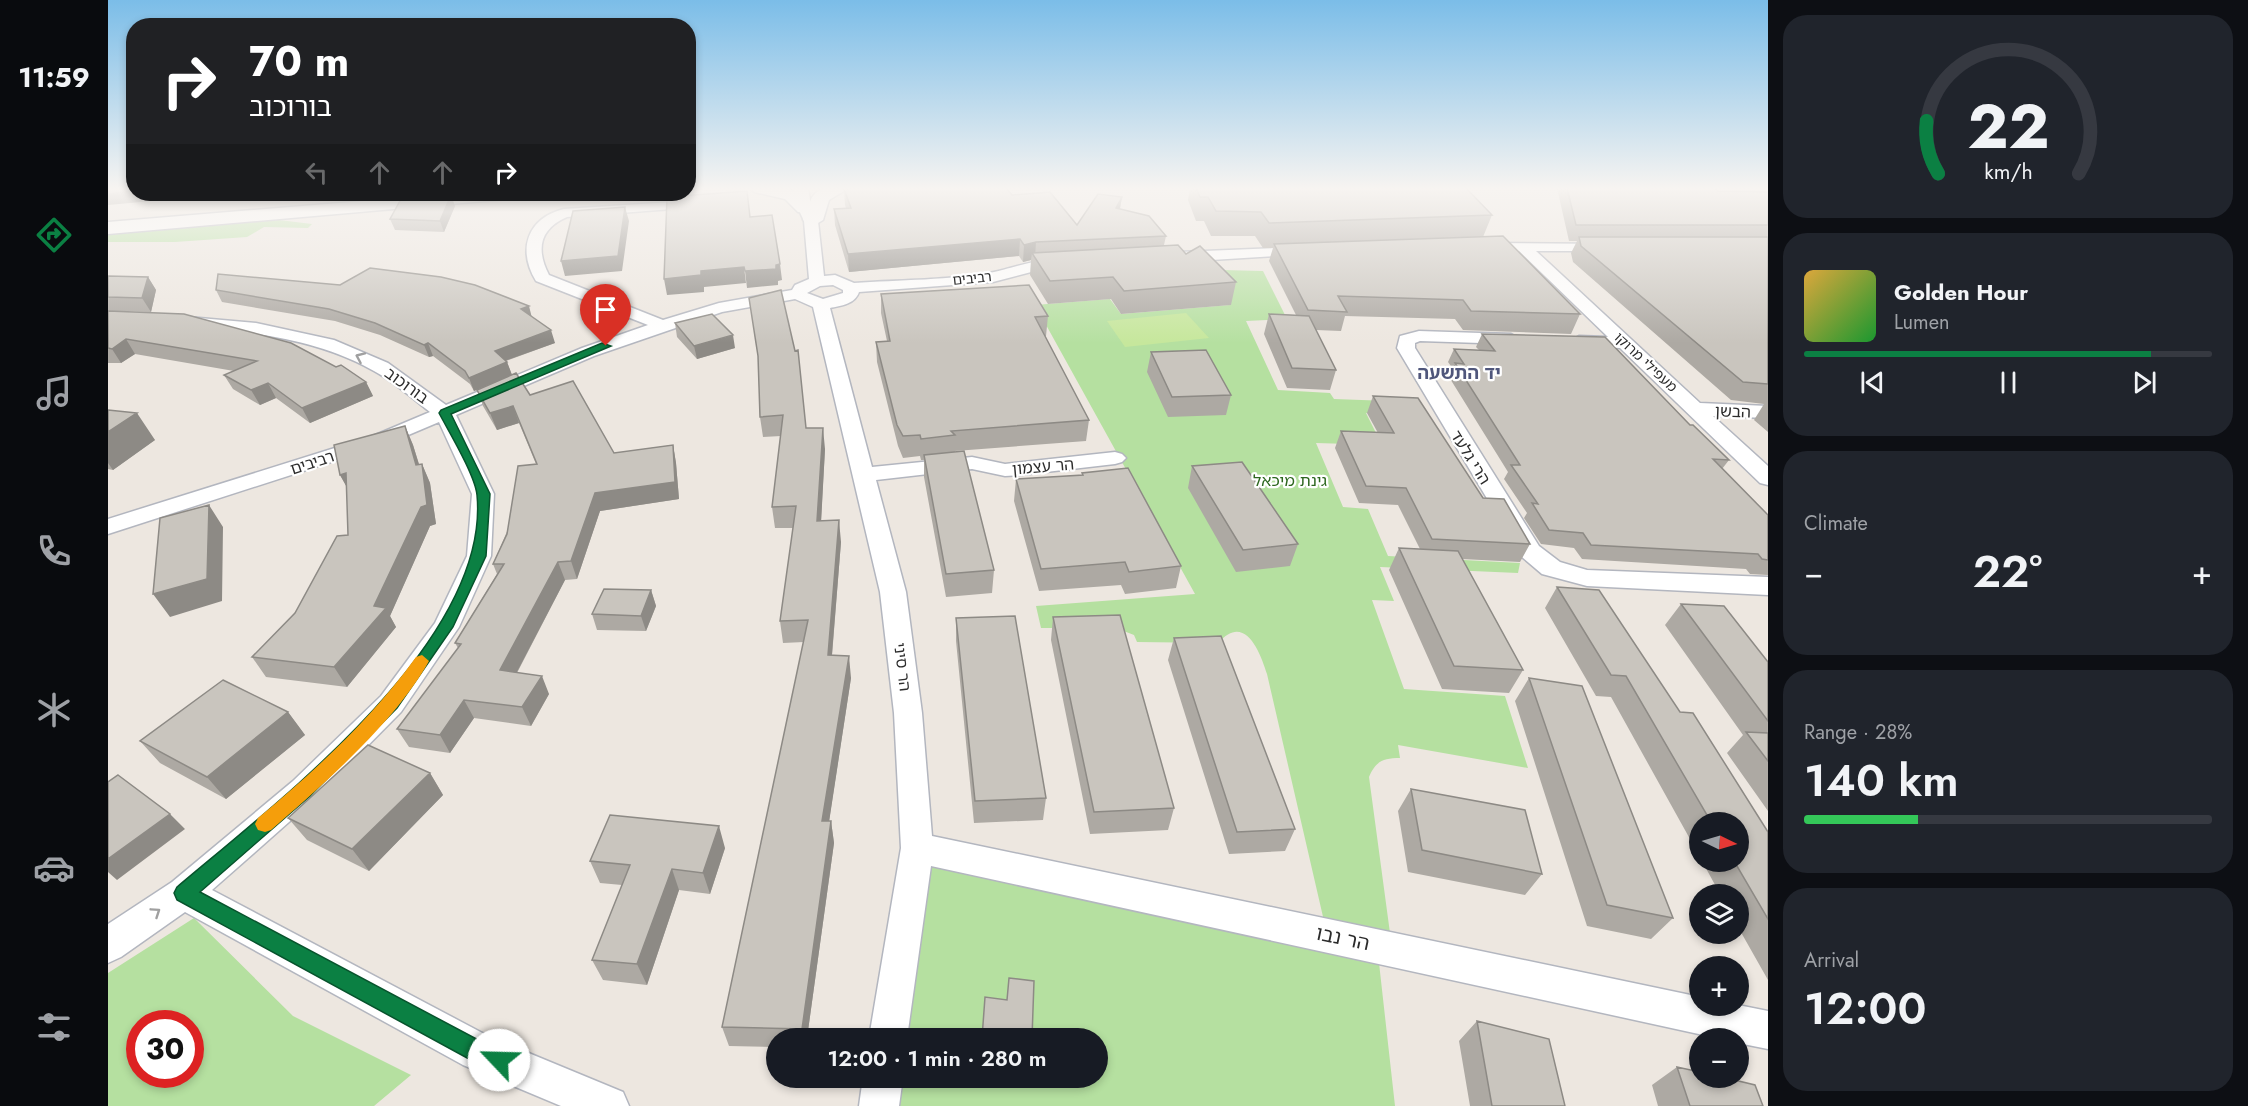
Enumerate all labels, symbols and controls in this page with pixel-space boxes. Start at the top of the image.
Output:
text: 70 m [249,31,349,92]
icon: right [150,42,228,120]
text: 11:59 [18,58,90,97]
text: 22 [1967,81,2049,171]
text: בורוכוב [249,87,332,126]
icon: left [300,156,333,189]
icon: ahead [363,156,396,189]
icon: ahead [426,156,459,189]
icon: right [489,156,522,189]
text: km/h [1984,156,2032,187]
icon: directions [33,214,75,256]
street label: רביבים [951,266,993,290]
text: Golden Hour [1894,276,2028,308]
pin [580,284,631,346]
icon: arrive [589,293,622,326]
text: Lumen [1894,308,1950,337]
street label: מעפילי מרוקו [1610,328,1682,396]
one-way arrow [355,352,366,364]
district label: יד התשעה [1417,360,1501,386]
street label: בורוכוב [380,362,433,409]
icon: previous [1856,366,1889,399]
icon: pause [1992,366,2025,399]
icon: next [2128,366,2161,399]
icon: music [33,372,75,414]
street label: הבשן [1715,399,1751,424]
street label: הרי גלעד [1445,426,1496,489]
street label: רביבים [287,445,337,480]
street label: הר עצמון [1011,452,1075,481]
park label: גינת מיכאל [1253,469,1327,492]
text: Climate [1804,509,1868,538]
icon: phone [33,530,75,572]
text: 22° [1973,539,2042,604]
text: − [1804,549,1823,596]
text: + [2192,549,2212,596]
street label: הר סיני [888,641,917,693]
icon: climate [33,689,75,731]
text: Range · 28% [1804,718,1912,747]
text: 140 km [1804,748,1959,813]
north arrow [1689,812,1749,872]
map controls [1689,812,1749,1088]
icon: car [33,847,75,889]
button: layers [1689,884,1749,944]
one-way arrow [150,908,161,919]
street label: הר נבו [1313,919,1372,958]
text: Arrival [1804,946,1859,975]
button: + [1689,956,1749,1016]
text: 12:00 [1804,976,1926,1041]
icon: filters [33,1006,75,1048]
speed limit sign: 30 [126,1010,204,1088]
position arrow [467,1028,531,1092]
button: − [1689,1028,1749,1088]
text: 12:00 · 1 min · 280 m [827,1042,1047,1074]

